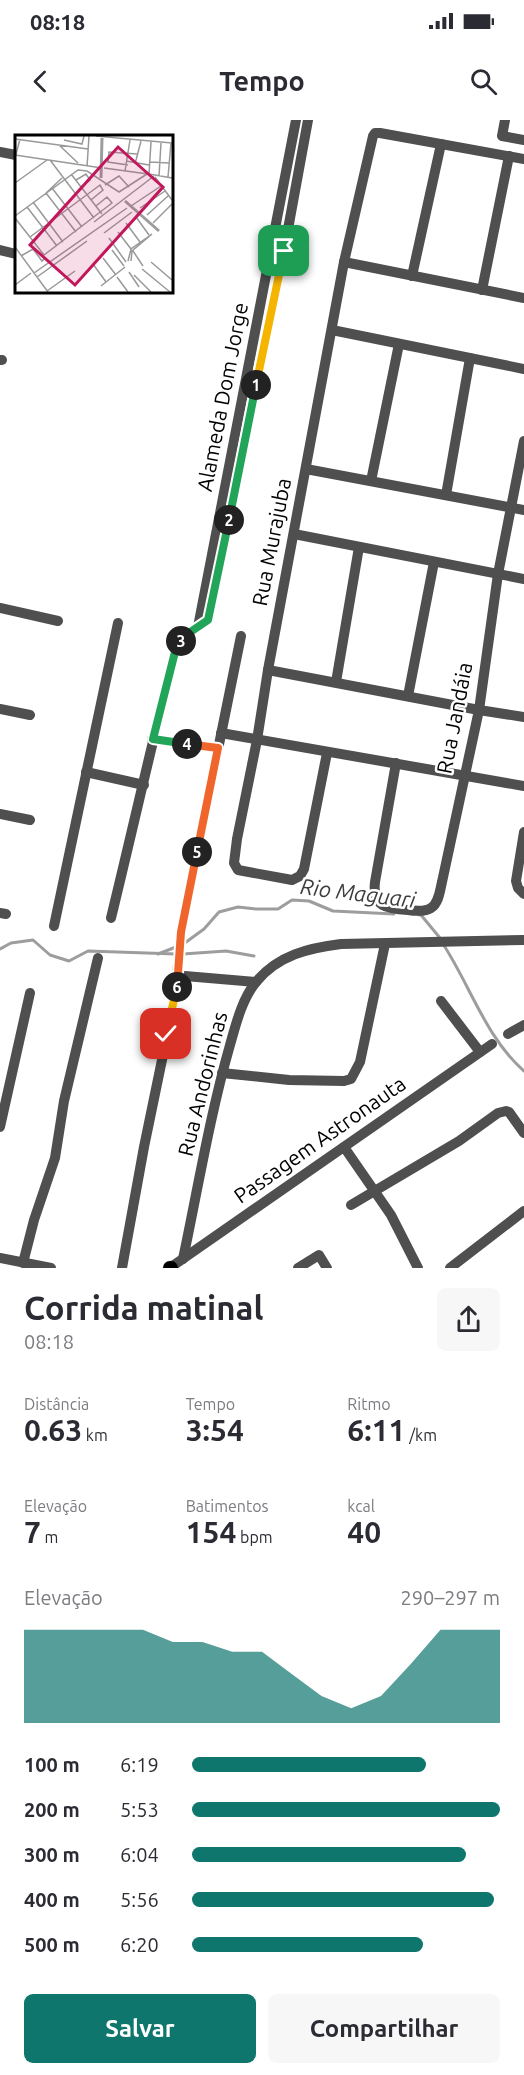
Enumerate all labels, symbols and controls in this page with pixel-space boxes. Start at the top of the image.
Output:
text: 08:18 [30,9,85,34]
icon: back [24,65,57,98]
icon: search [467,65,500,98]
text: Tempo [219,66,305,96]
inset map [15,135,172,292]
pin [258,225,309,276]
icon: arrive [267,234,300,267]
street label: Alameda Dom Jorge [192,300,252,493]
pin: 1 [241,370,271,400]
text: 1 [251,376,261,394]
street label: Rua Murajuba [247,476,295,608]
pin: 2 [214,505,244,535]
text: 2 [224,511,234,529]
pin: 3 [166,626,196,656]
text: 3 [176,632,186,650]
street label: Rua Jandáia [431,660,477,775]
pin: 4 [172,729,202,759]
text: 4 [182,735,192,753]
pin: 5 [182,837,212,867]
text: 5 [192,843,202,861]
water label: Rio Maguari [299,873,419,912]
pin: 6 [162,972,192,1002]
text: 6 [172,978,182,996]
pin [140,1008,191,1059]
street label: Rua Andorinhas [173,1009,232,1158]
icon: check [149,1017,182,1050]
street label: Passagem Astronauta [229,1071,410,1208]
button: share [437,1288,500,1351]
text: Corrida matinal [24,1289,263,1326]
text: 08:18 [24,1330,74,1353]
text: Distância [24,1395,89,1413]
text: Tempo [186,1395,235,1413]
text: Ritmo [347,1395,391,1413]
text: 0.63 [24,1413,82,1447]
text: 3:54 [186,1413,244,1447]
text: 6:11 [347,1413,405,1447]
text: km [82,1426,108,1444]
text: /km [405,1426,437,1444]
text: Elevação [24,1497,87,1515]
text: Batimentos [186,1497,269,1515]
text: kcal [347,1497,375,1515]
text: 7 [24,1515,41,1549]
text: 154 [186,1515,236,1549]
text: 40 [347,1515,381,1549]
text: m [41,1528,58,1546]
text: bpm [236,1528,273,1546]
text: Elevação [24,1586,103,1609]
text: 290–297 m [401,1586,500,1609]
text: 100 m [24,1753,80,1776]
text: 6:19 [120,1753,159,1776]
text: 200 m [24,1798,80,1821]
text: 5:53 [120,1798,159,1821]
text: 300 m [24,1843,80,1866]
text: 6:04 [120,1843,159,1866]
text: 400 m [24,1888,80,1911]
text: 5:56 [120,1888,159,1911]
text: 500 m [24,1933,80,1956]
text: 6:20 [120,1933,159,1956]
button: Salvar [24,1994,256,2063]
button: Compartilhar [268,1994,500,2063]

